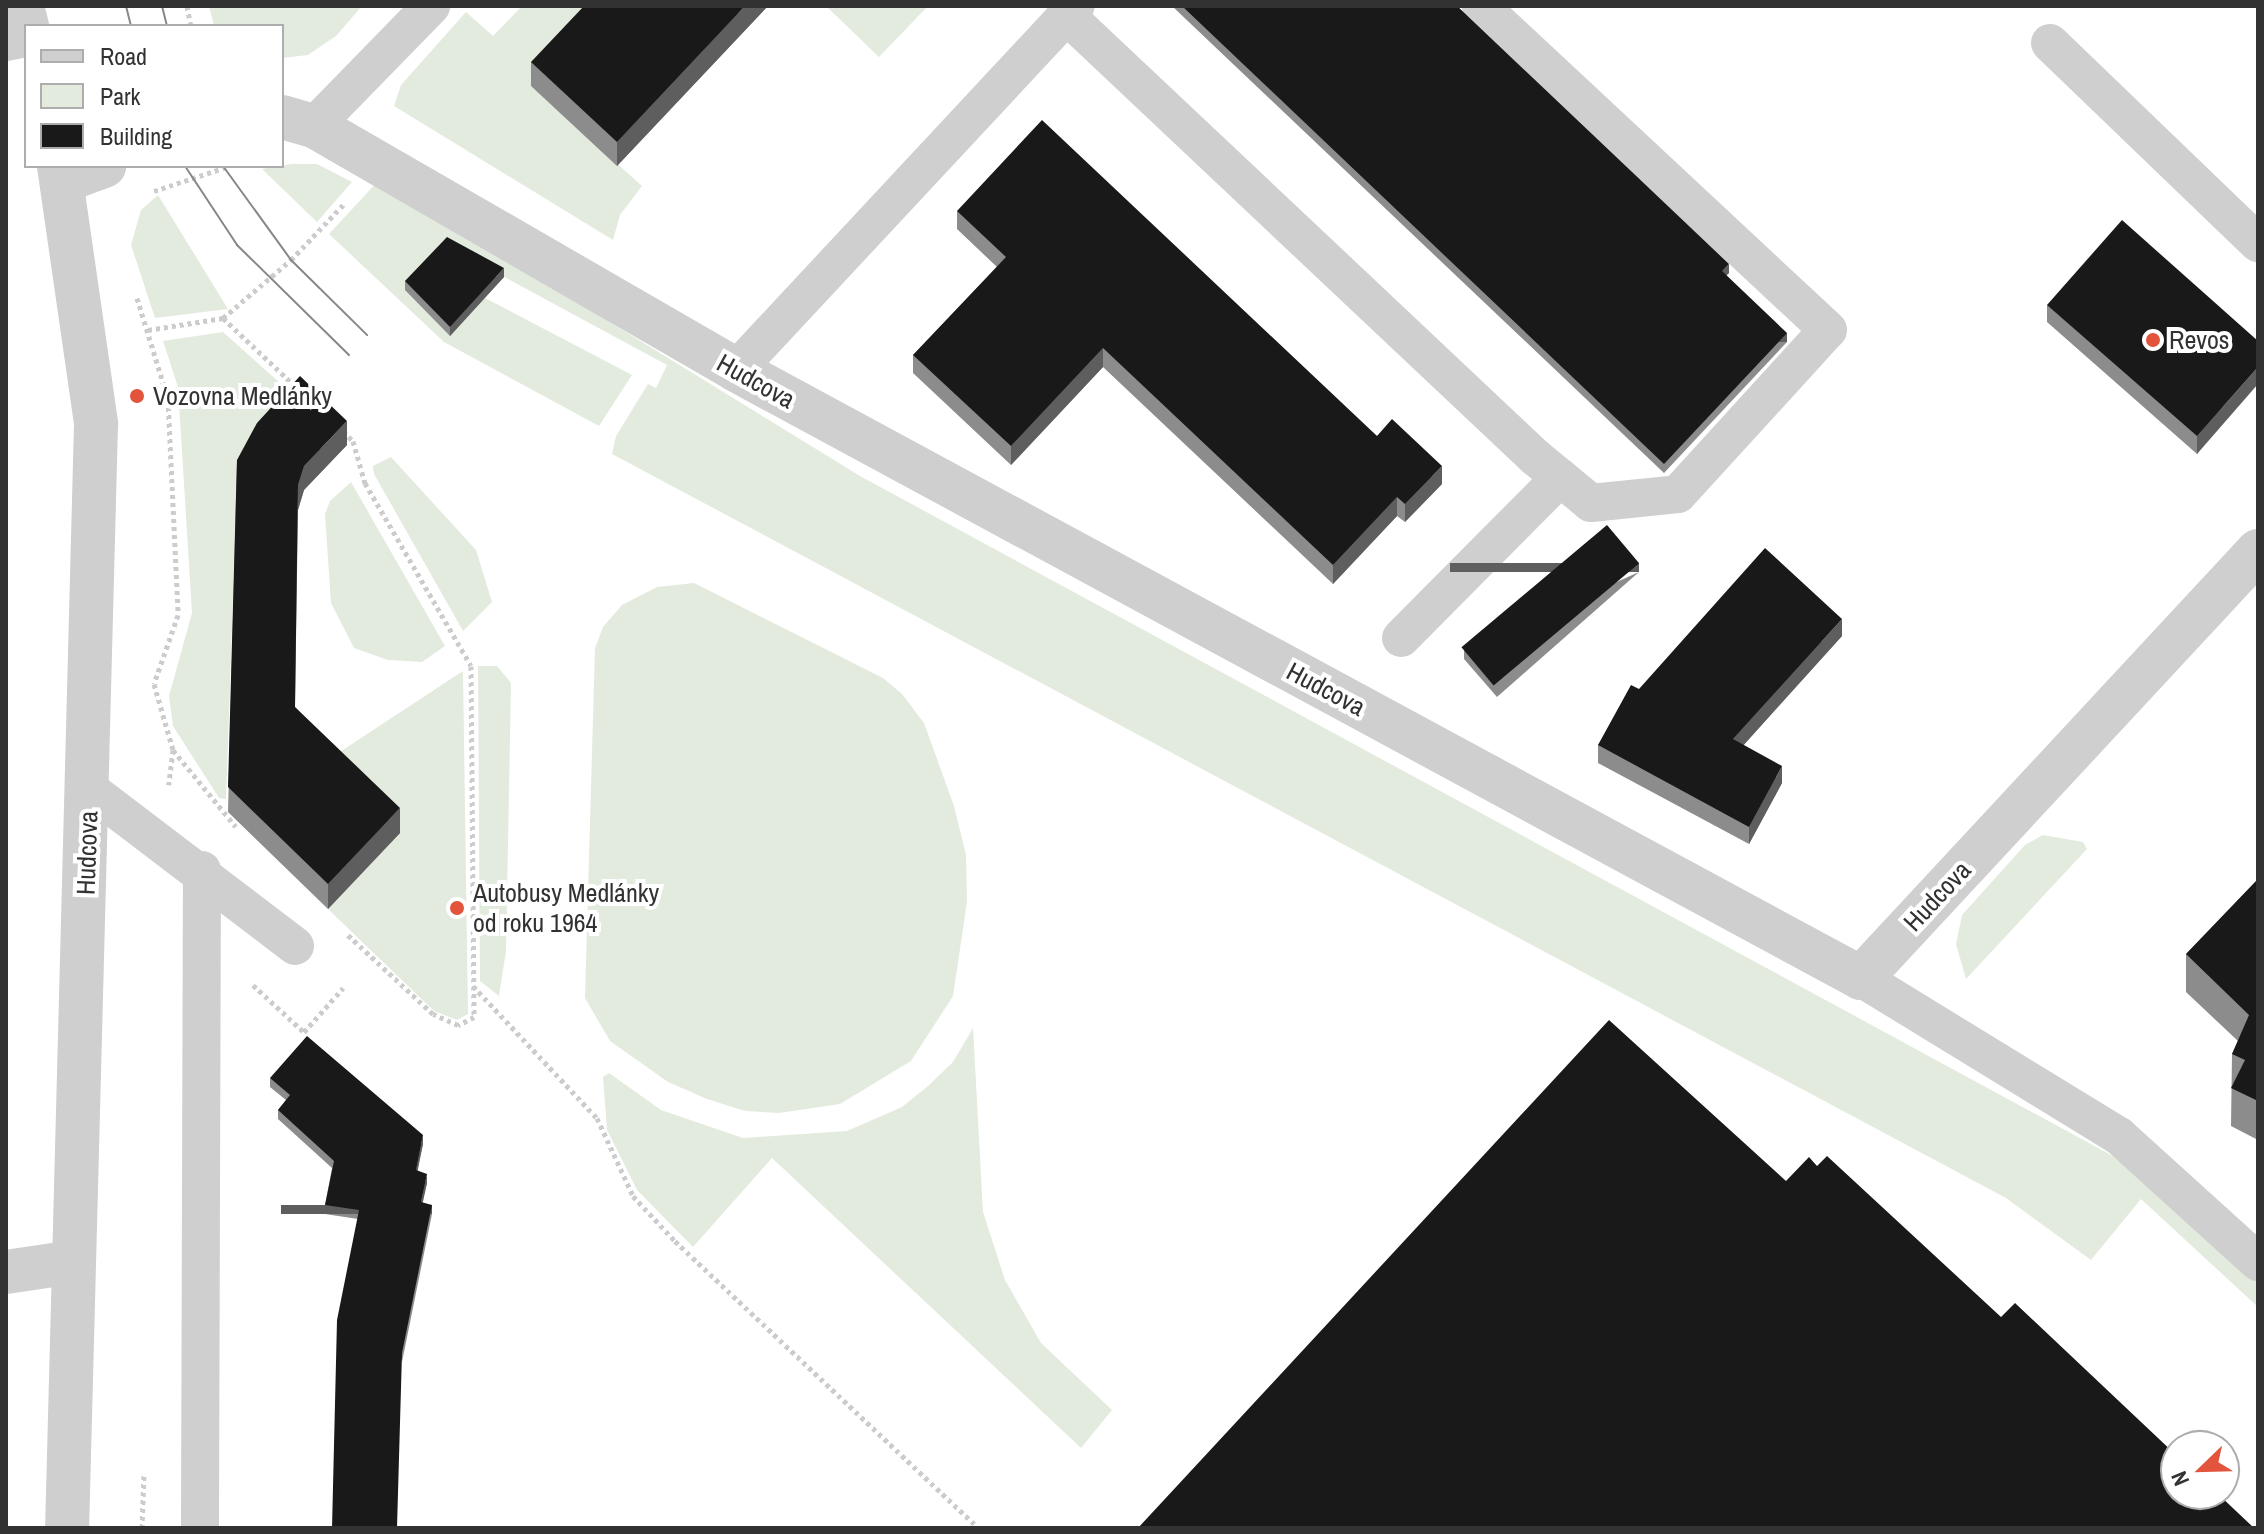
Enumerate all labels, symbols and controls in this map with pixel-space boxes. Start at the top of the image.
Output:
legend [24,24,284,168]
text: Road [100,40,147,72]
text: Park [100,80,140,112]
text: Building [100,120,172,152]
place label: Revos [2169,324,2229,356]
marker: Revos [2144,331,2162,349]
street label: Hudcova [712,347,800,415]
place label: Vozovna Medlánky [153,380,332,412]
marker: Vozovna Medlánky [128,387,146,405]
street label: Hudcova [1282,655,1370,723]
street label: Hudcova [70,810,104,896]
street label: Hudcova [1897,855,1977,937]
place label: Autobusy Medlánky od roku 1964 [473,877,659,938]
marker: Autobusy Medlánky od roku 1964 [448,899,466,917]
north arrow [2160,1430,2240,1510]
text: N [2163,1467,2196,1490]

